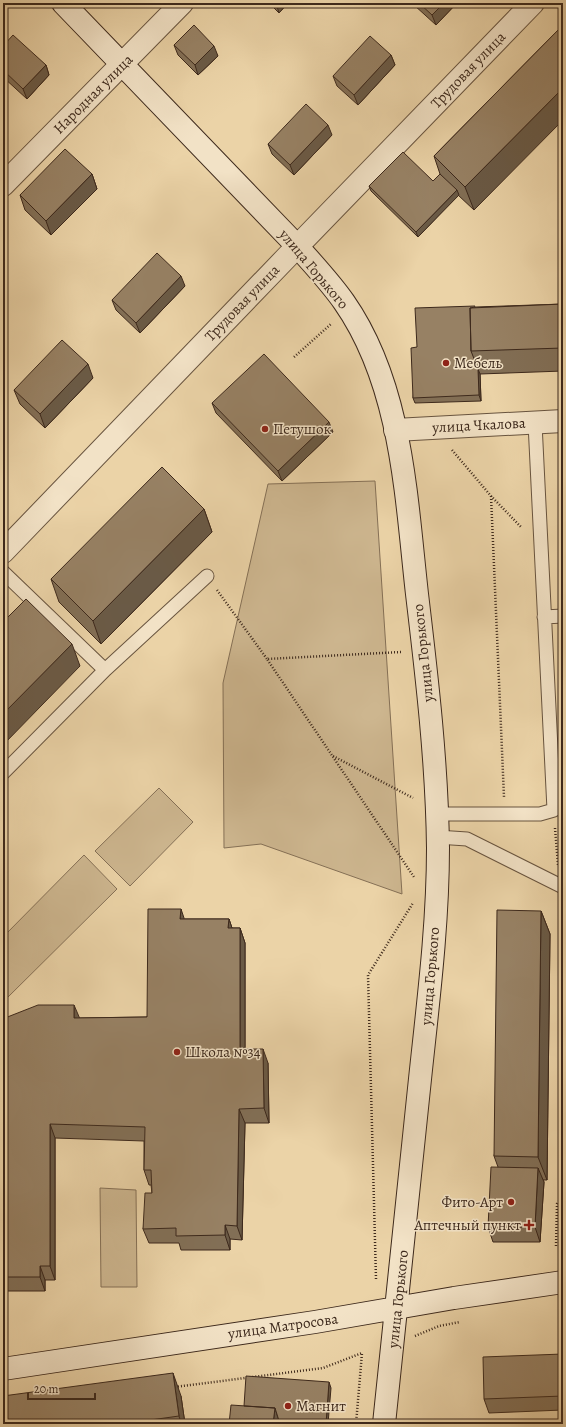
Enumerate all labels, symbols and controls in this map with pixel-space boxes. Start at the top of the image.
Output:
street label: Трудовая улица [426,27,510,113]
street label: Народная улица [49,50,137,138]
street label: улица Горького [274,224,353,313]
street label: Трудовая улица [200,260,284,346]
place label: Мебель [454,353,502,373]
marker: Мебель [441,358,451,368]
street label: улица Чкалова [431,413,526,437]
place label: Петушок [273,419,332,439]
marker: Петушок [260,424,270,434]
street label: улица Горького [408,603,438,704]
street label: улица Горького [416,926,444,1027]
place label: Школа №34 [185,1042,261,1062]
marker: Школа №34 [172,1047,182,1057]
place label: Фито-Арт [441,1192,503,1212]
marker: Фито-Арт [506,1197,516,1207]
place label: Аптечный пункт [413,1215,521,1235]
marker: Аптечный пункт [524,1220,534,1230]
street label: улица Горького [383,1249,413,1350]
street label: улица Матросова [226,1308,339,1344]
scale bar [28,1375,95,1401]
text: 20 m [34,1381,58,1397]
place label: Магнит [296,1396,346,1416]
marker: Магнит [283,1401,293,1411]

